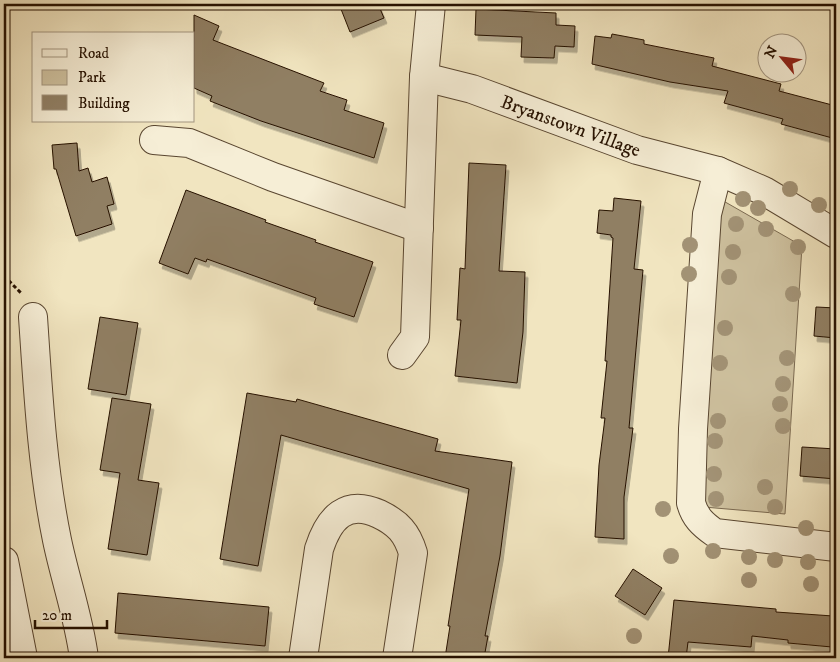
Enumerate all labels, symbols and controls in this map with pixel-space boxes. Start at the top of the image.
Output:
legend [32,32,195,122]
north arrow [758,32,808,82]
text: N [761,42,782,62]
text: Road [78,44,110,63]
text: Park [78,68,107,87]
street label: Bryanstown Village [497,90,644,162]
text: Building [78,94,130,113]
scale bar [35,597,108,629]
text: 20 m [42,606,72,625]

